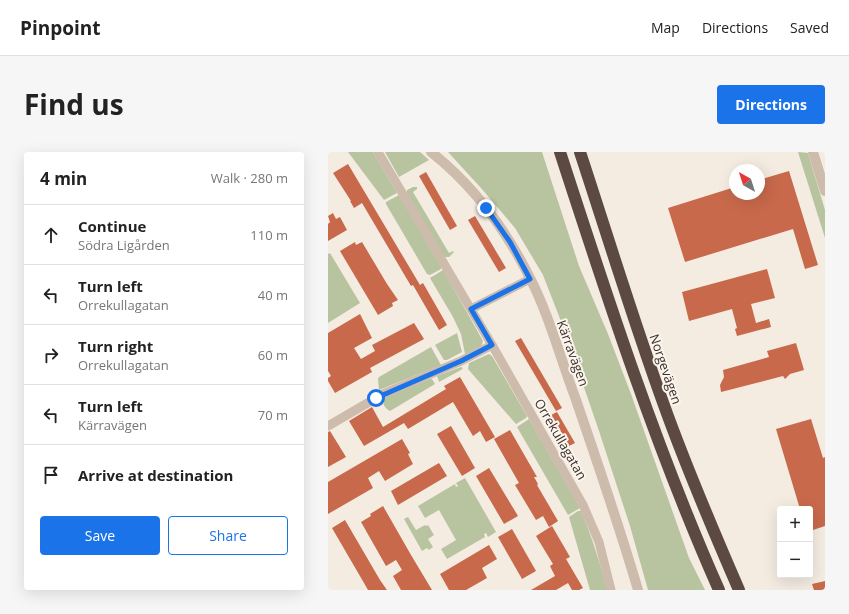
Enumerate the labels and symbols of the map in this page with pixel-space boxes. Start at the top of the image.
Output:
north arrow [729,164,765,200]
route end [477,199,495,217]
street label: Kärravägen [553,317,593,389]
street label: Norgevägen [646,331,686,407]
route start [367,389,385,407]
street label: Orrekullagatan [531,395,591,483]

